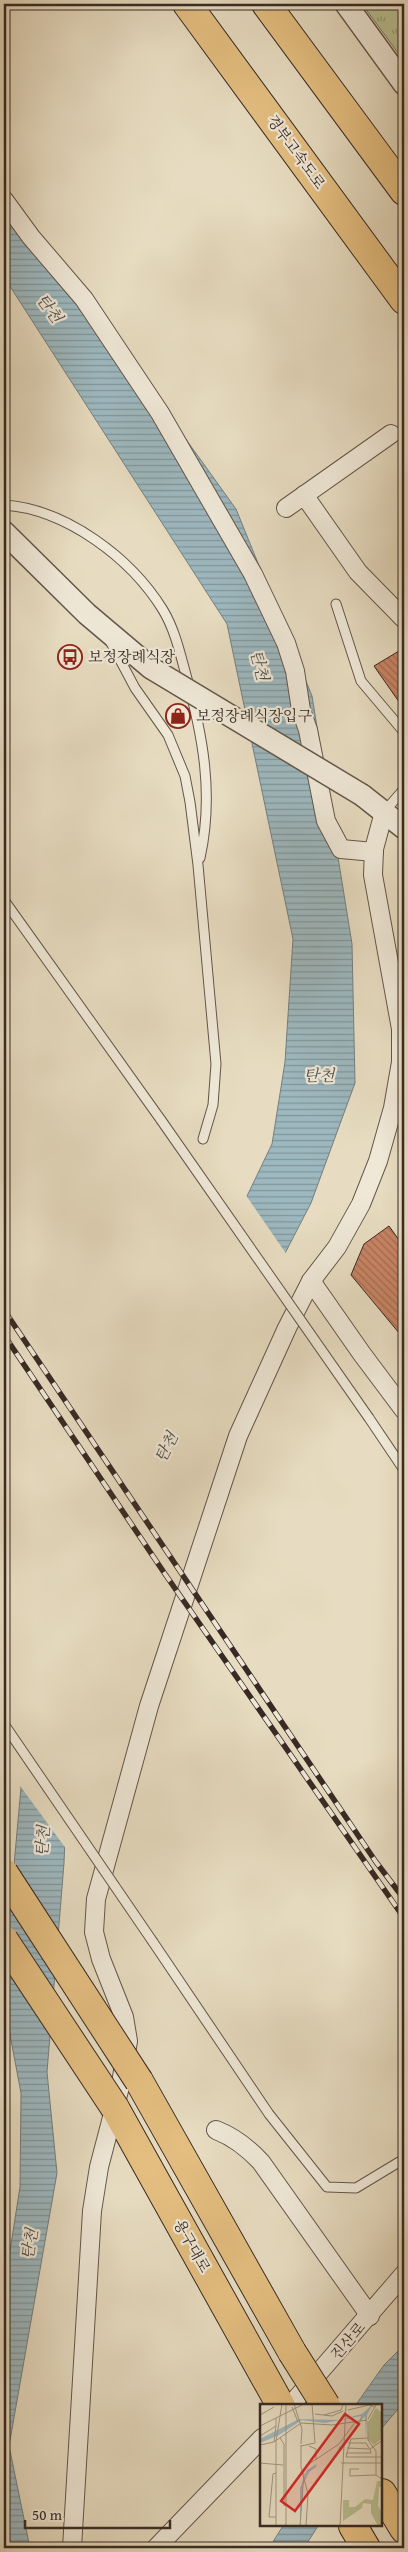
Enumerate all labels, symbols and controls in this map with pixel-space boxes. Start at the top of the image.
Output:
street label: 경부고속도로 [262,110,331,193]
water label: 탄천 [31,288,70,329]
bus stop icon: 보정장례식장 [57,644,83,670]
place label: 보정장례식장 [88,646,175,667]
water label: 탄천 [245,647,276,684]
shop icon: 보정장례식장입구 [165,703,191,729]
place label: 보정장례식장입구 [196,705,312,726]
water label: 탄천 [304,1063,336,1087]
water label: 탄천 [148,1426,184,1466]
water label: 탄천 [29,1823,55,1857]
street label: 용구대로 [169,2215,216,2277]
water label: 탄천 [14,2225,44,2261]
street label: 진산로 [325,2317,370,2364]
inset map [260,2404,383,2527]
scale bar [25,2497,170,2529]
text: 50 m [32,2504,63,2525]

